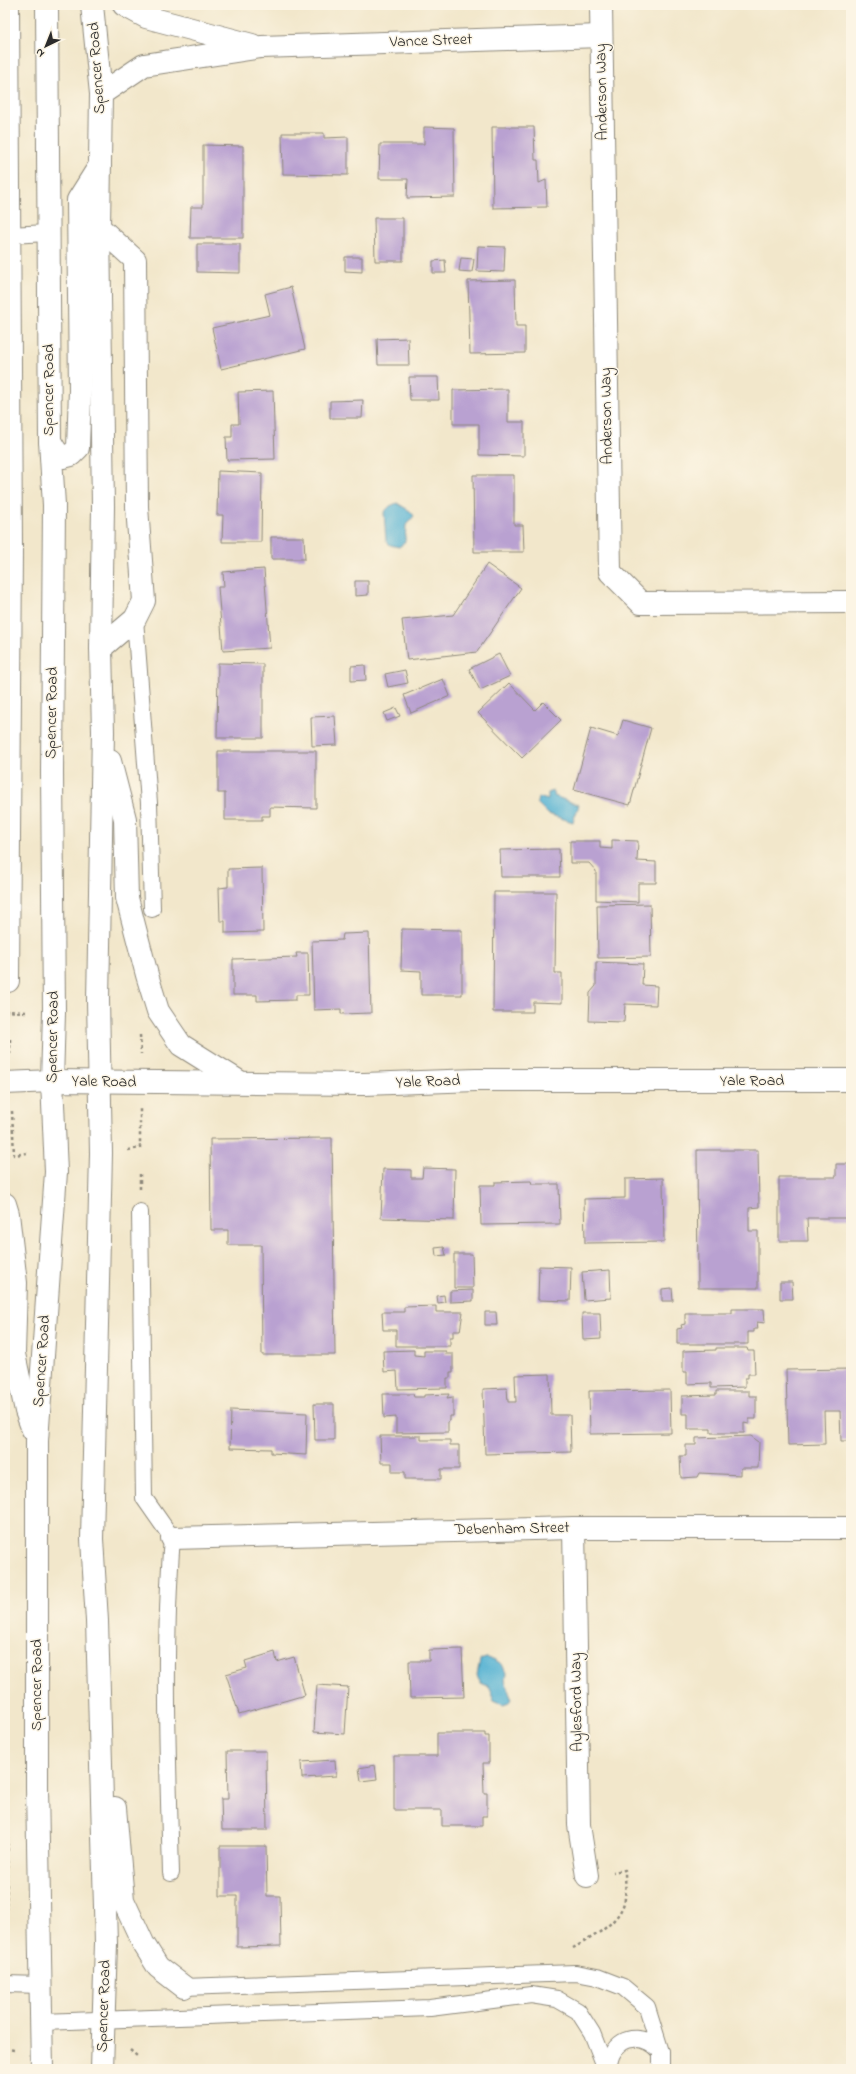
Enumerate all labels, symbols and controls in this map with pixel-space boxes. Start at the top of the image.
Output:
street label: Spencer Road [82,21,112,115]
north arrow [26,26,66,66]
street label: Vance Street [388,28,473,54]
street label: Anderson Way [589,43,615,141]
text: N [32,44,48,61]
street label: Spencer Road [37,344,61,436]
street label: Anderson Way [594,367,620,465]
street label: Spencer Road [39,667,65,759]
street label: Spencer Road [40,991,66,1083]
street label: Yale Road [71,1069,137,1095]
street label: Yale Road [395,1069,461,1095]
street label: Yale Road [720,1069,784,1093]
street label: Spencer Road [27,1314,57,1408]
street label: Debenham Street [453,1516,571,1542]
street label: Spencer Road [25,1639,49,1731]
street label: Aylesford Way [564,1652,590,1752]
street label: Spencer Road [90,1960,118,2052]

